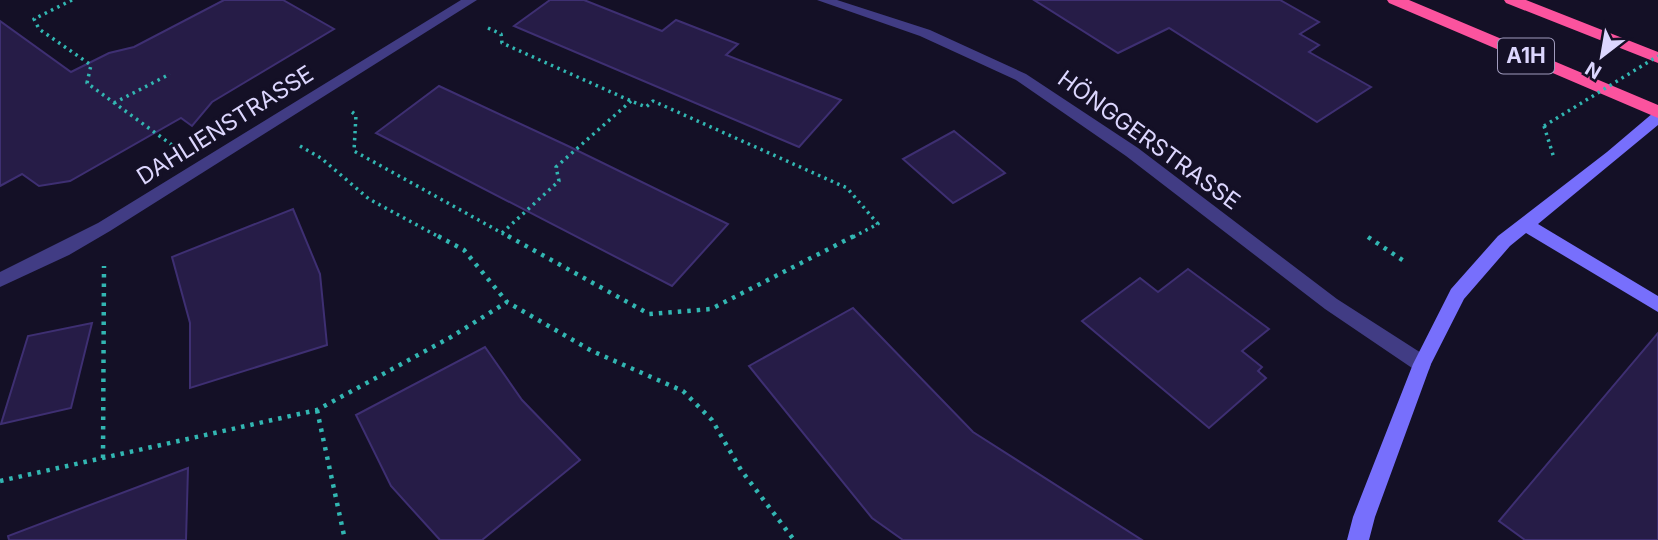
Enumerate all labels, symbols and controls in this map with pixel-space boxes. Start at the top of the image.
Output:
north arrow [1567,21,1637,91]
road number: A1H [1498,38,1554,74]
text: N [1581,57,1606,84]
street label: DAHLIENSTRASSE [132,59,318,191]
street label: HÖNGGERSTRASSE [1052,64,1246,216]

